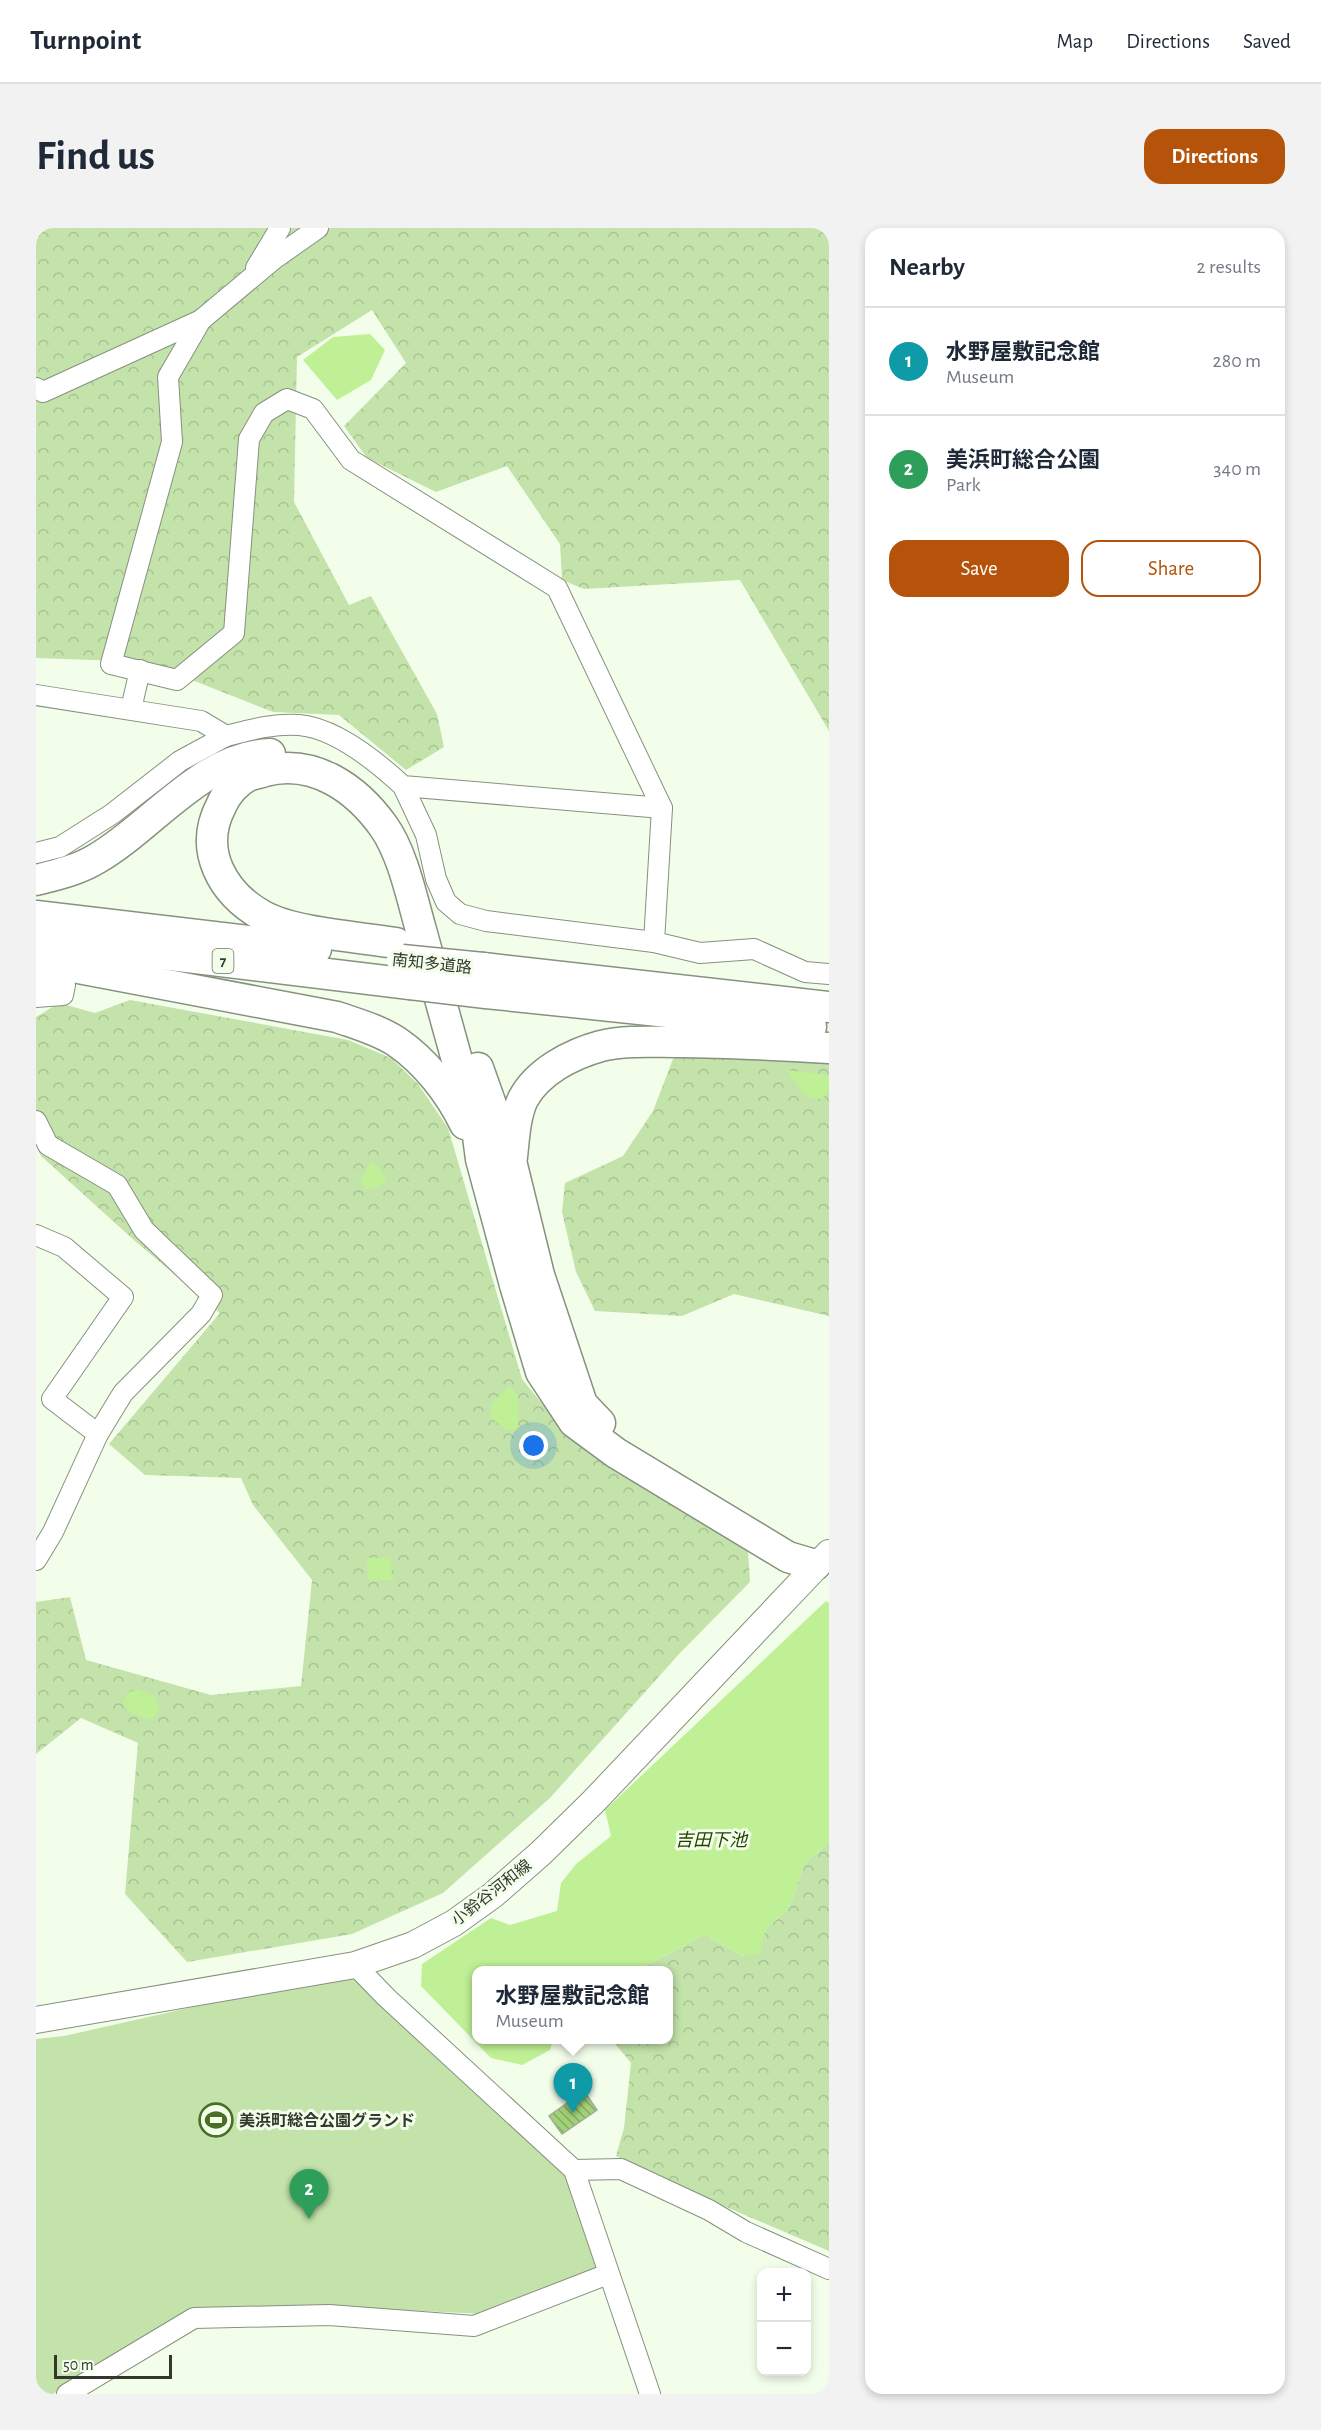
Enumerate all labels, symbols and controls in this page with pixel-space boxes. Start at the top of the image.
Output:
text: Turnpoint [30,27,141,55]
text: Map [1057,31,1093,52]
text: Directions [1126,31,1210,52]
text: Saved [1243,31,1291,52]
button: Directions [1144,129,1285,184]
text: Find us [36,135,155,177]
text: Nearby [889,254,965,280]
text: 2 results [1197,257,1261,277]
text: 水野屋敷記念館 [946,341,1100,363]
text: 1 [905,351,912,371]
text: 280 m [1213,351,1261,371]
text: Museum [946,367,1014,387]
text: 美浜町総合公園 [946,449,1100,471]
text: 2 [904,459,913,479]
text: 340 m [1213,459,1261,479]
text: Park [946,475,981,495]
button: Save [889,540,1069,597]
button: Share [1081,540,1261,597]
road number: 7 [212,949,234,973]
street label: 南知多道路 [391,951,473,976]
your location [519,1431,548,1460]
water label: 吉田下池 [675,1830,749,1850]
street label: 小鈴谷河和線 [448,1856,534,1929]
popup [472,1966,673,2044]
text: 水野屋敷記念館 [495,1985,650,2007]
text: Museum [495,2011,564,2031]
pin: 1 [554,2064,592,2113]
sports icon: 美浜町総合公園グランド [198,2102,234,2138]
place label: 美浜町総合公園グランド [239,2111,415,2129]
pin: 2 [290,2170,328,2219]
map controls [757,2268,811,2376]
button: + [757,2268,811,2322]
button: − [757,2322,811,2376]
scale bar [54,2352,172,2380]
text: 50 m [63,2357,94,2373]

